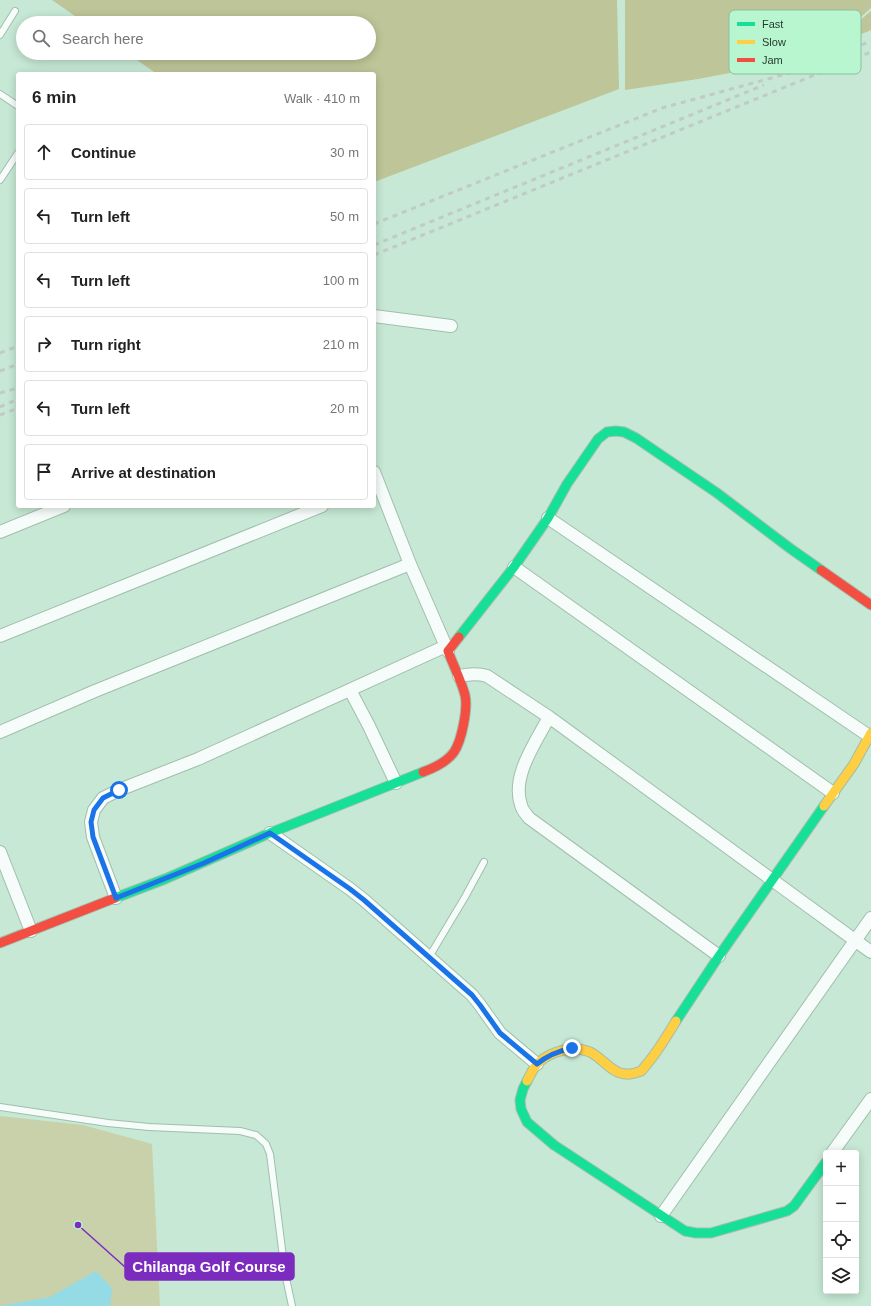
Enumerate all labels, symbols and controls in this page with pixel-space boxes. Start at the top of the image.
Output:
legend [729,10,861,74]
search box [16,16,376,60]
text: Fast [762,18,783,30]
icon: search [30,27,52,49]
text: Search here [62,30,144,47]
text: Slow [762,36,786,48]
text: Jam [762,54,783,66]
text: 6 min [32,88,76,107]
text: Walk · 410 m [284,91,360,106]
icon: ahead [33,141,55,163]
text: Continue [71,144,136,161]
text: 30 m [330,145,359,160]
icon: left [33,205,55,227]
text: Turn left [71,208,130,225]
text: 50 m [330,209,359,224]
icon: left [33,269,55,291]
text: Turn left [71,272,130,289]
text: 100 m [323,273,359,288]
icon: right [33,333,55,355]
text: Turn right [71,336,141,353]
text: 210 m [323,337,359,352]
icon: left [33,397,55,419]
text: Turn left [71,400,130,417]
text: 20 m [330,401,359,416]
icon: arrive [33,461,55,483]
text: Arrive at destination [71,464,216,481]
route start [110,781,128,799]
route end [563,1039,581,1057]
map controls [823,1150,859,1294]
button: + [823,1150,859,1186]
button: − [823,1186,859,1222]
button: locate [823,1222,859,1258]
callout: Chilanga Golf Course [125,1253,294,1280]
text: Chilanga Golf Course [132,1258,286,1275]
button: layers [823,1258,859,1294]

